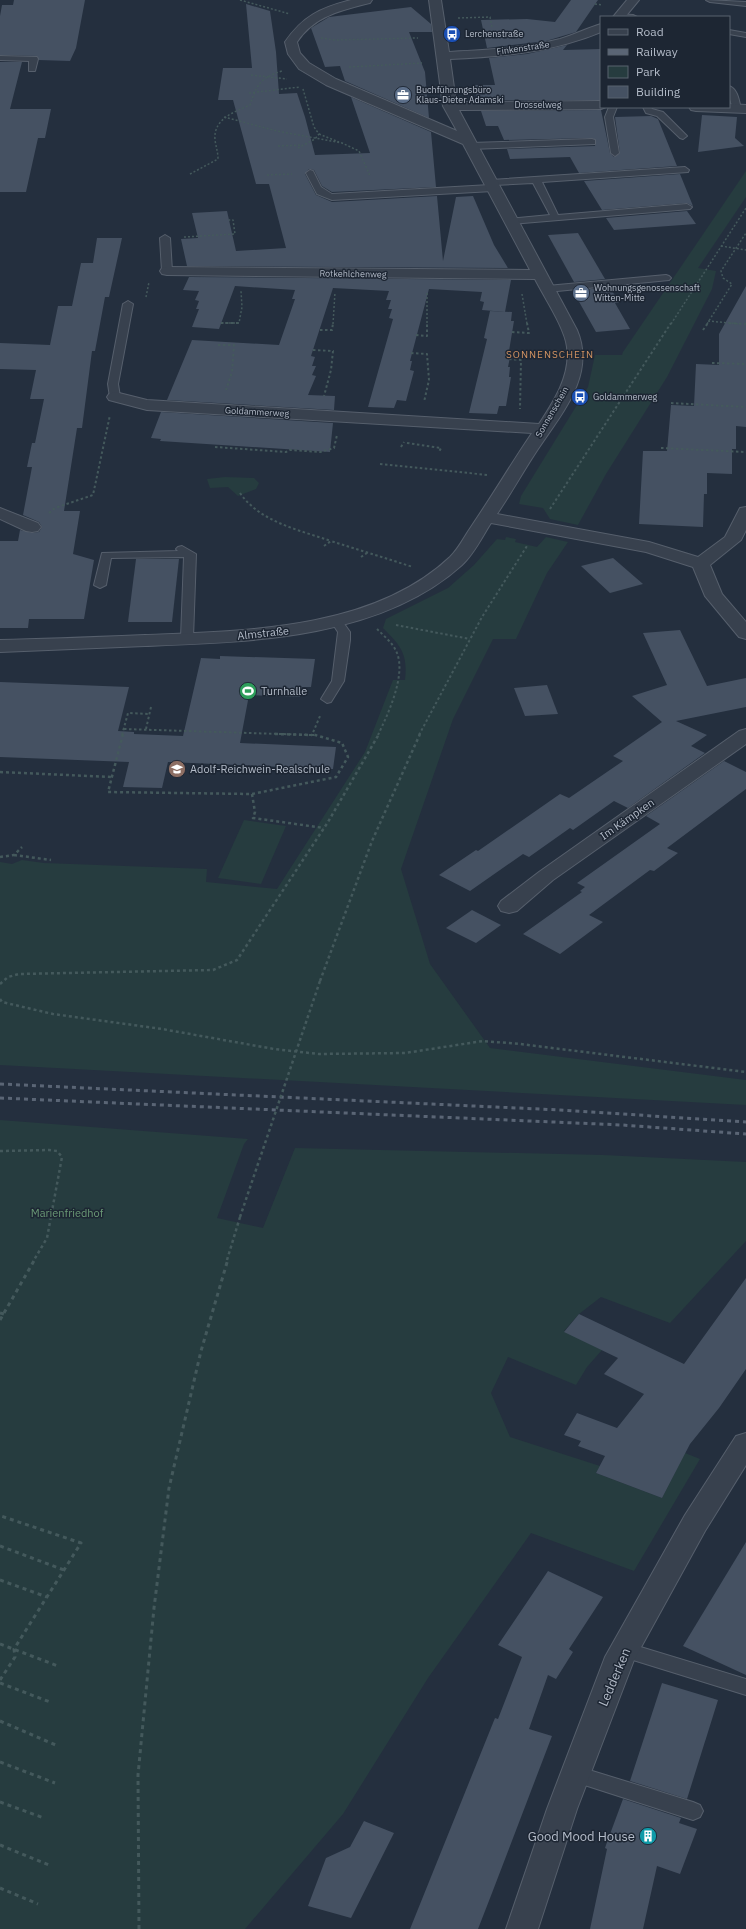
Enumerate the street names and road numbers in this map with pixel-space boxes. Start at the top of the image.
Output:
street label: Finkenstraße [496,38,550,57]
street label: Drosselweg [515,99,562,110]
street label: Rotkehlchenweg [319,267,387,280]
street label: Sonnenschein [533,384,571,439]
street label: Goldammerweg [225,404,290,419]
street label: Almstraße [237,623,289,643]
street label: Im Kämpken [597,795,657,843]
street label: Ledderken [595,1645,634,1709]

